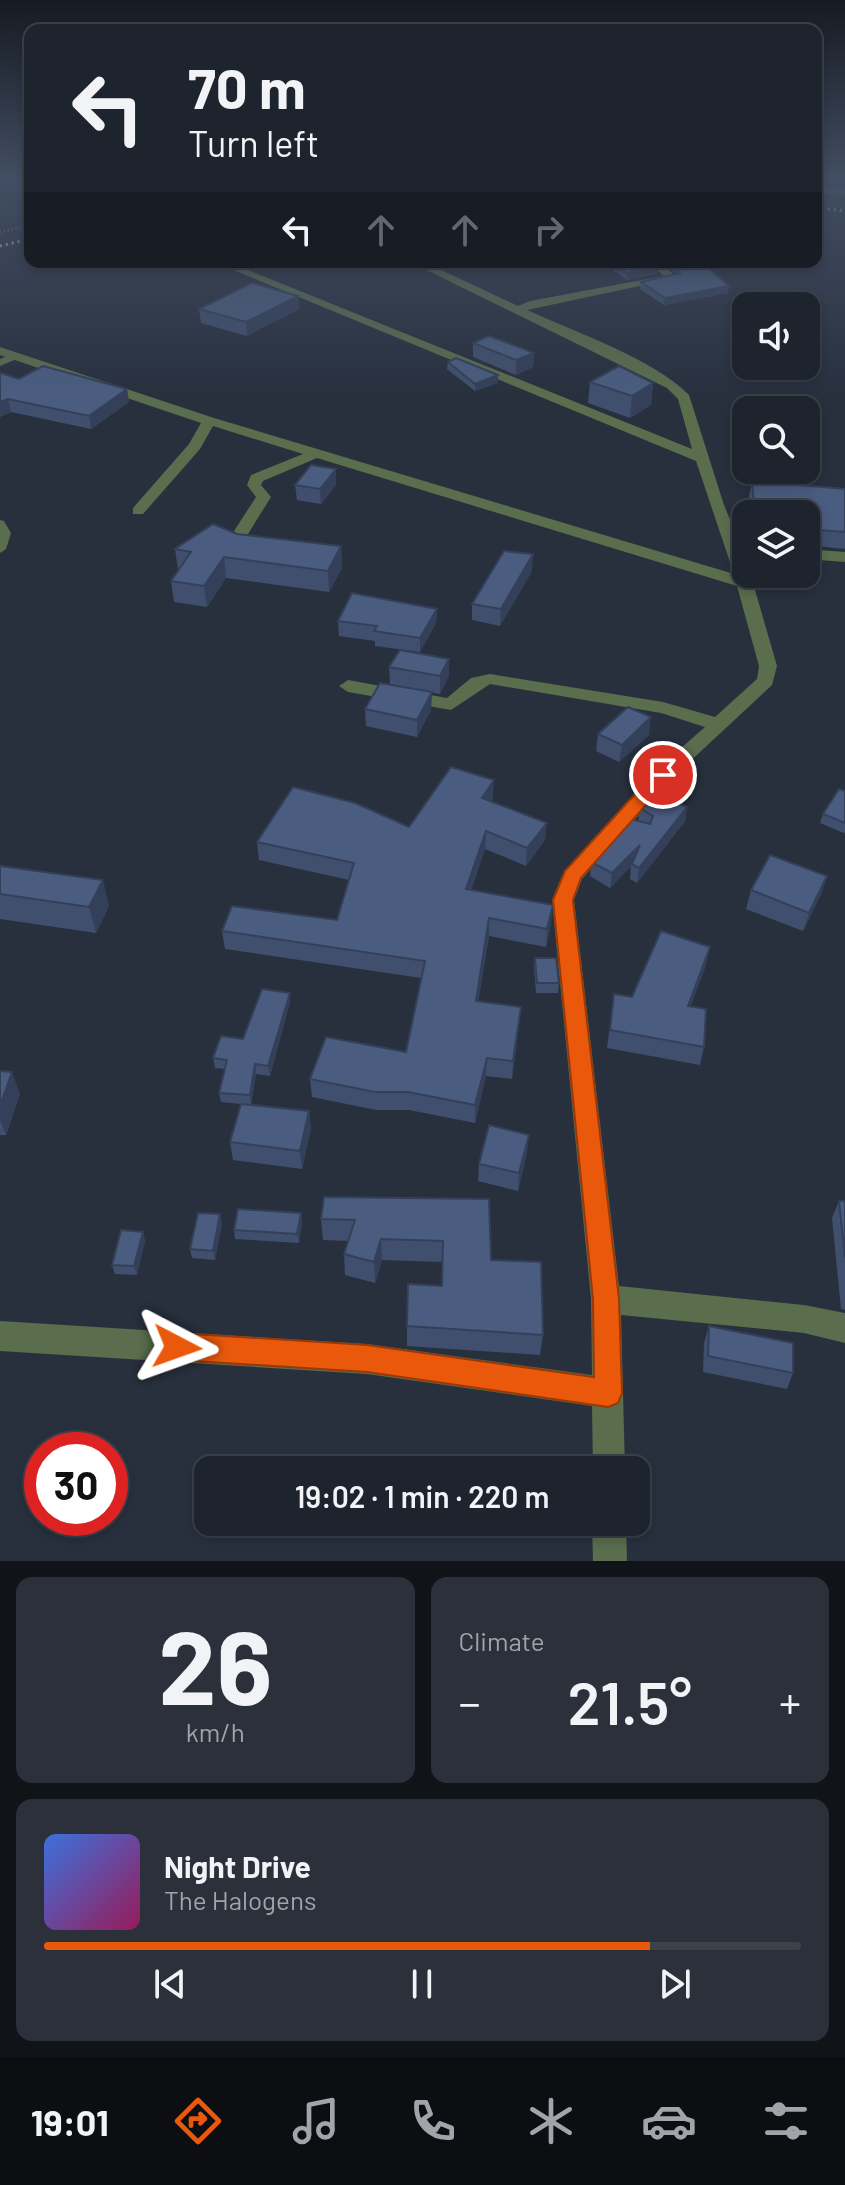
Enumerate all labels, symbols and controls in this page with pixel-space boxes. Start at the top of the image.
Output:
text: 70 m [188,53,306,120]
icon: left [56,56,160,160]
text: Turn left [188,121,319,164]
icon: left [275,208,319,252]
icon: ahead [359,208,403,252]
icon: ahead [443,208,487,252]
icon: right [527,208,571,252]
map controls [732,292,820,588]
button: sound [732,292,820,380]
button: search [732,396,820,484]
button: layers [732,500,820,588]
pin [629,741,697,809]
icon: arrive [641,753,685,797]
position arrow [135,1305,219,1389]
speed limit sign: 30 [24,1432,128,1536]
text: 19:02 · 1 min · 220 m [295,1478,549,1514]
text: 26 [158,1601,272,1726]
text: Climate [459,1625,545,1656]
text: 21.5° [567,1665,692,1737]
text: − [459,1675,481,1728]
text: + [779,1675,801,1728]
text: km/h [186,1716,245,1747]
text: Night Drive [164,1848,311,1884]
text: The Halogens [164,1884,316,1915]
icon: previous [148,1962,192,2006]
icon: pause [400,1962,444,2006]
icon: next [653,1962,697,2006]
icon: directions [170,2093,226,2149]
icon: music [288,2093,344,2149]
icon: phone [405,2093,461,2149]
icon: climate [523,2093,579,2149]
icon: car [641,2093,697,2149]
icon: filters [758,2093,814,2149]
text: 19:01 [31,2100,109,2143]

